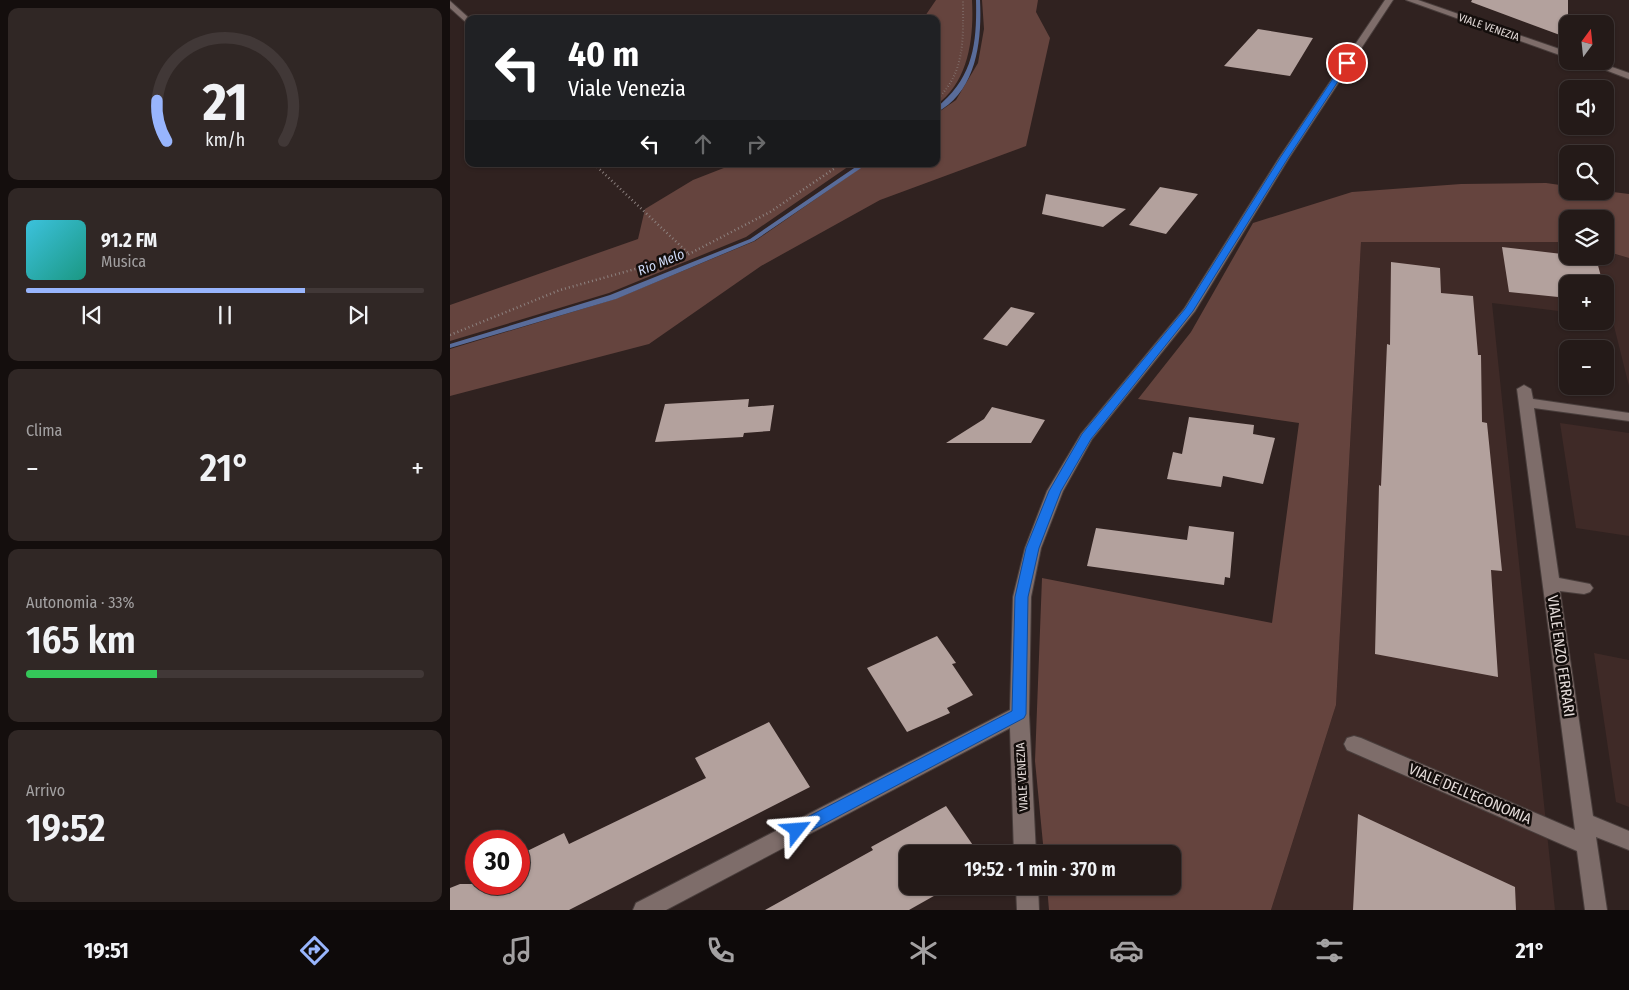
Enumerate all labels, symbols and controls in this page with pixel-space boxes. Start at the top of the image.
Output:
street label: VIALE VENEZIA [1457,11,1521,44]
north arrow [1559,15,1614,70]
map controls [1559,15,1614,395]
text: 40 m [568,33,639,75]
icon: left [485,35,550,100]
pin [1326,42,1368,84]
icon: arrive [1333,49,1361,77]
text: 21 [201,71,248,134]
text: Viale Venezia [568,75,686,102]
button: sound [1559,80,1614,135]
text: km/h [205,129,245,151]
icon: left [636,130,664,158]
icon: ahead [689,130,717,158]
icon: right [742,130,770,158]
button: search [1559,145,1614,200]
button: layers [1559,210,1614,265]
text: 91.2 FM [101,229,157,252]
water label: Rio Melo [635,245,687,280]
text: Musica [101,252,146,271]
button: + [1559,275,1614,330]
icon: previous [78,301,106,329]
icon: pause [211,301,239,329]
icon: next [344,301,372,329]
button: − [1559,340,1614,395]
text: Clima [26,421,62,440]
text: 21° [200,445,250,491]
text: − [26,452,39,485]
text: + [411,452,424,485]
text: Autonomia · 33% [26,593,135,612]
street label: VIALE ENZO FERRARI [1544,594,1578,718]
text: 165 km [26,617,136,663]
street label: VIALE VENEZIA [1013,741,1031,812]
street label: VIALE DELL'ECONOMIA [1406,760,1534,828]
text: Arrivo [26,781,65,800]
position arrow [770,803,822,855]
text: 19:52 [26,805,105,851]
speed limit sign: 30 [465,830,530,895]
text: 19:52 · 1 min · 370 m [964,858,1116,881]
icon: directions [297,933,332,968]
icon: music [500,933,535,968]
icon: phone [703,933,738,968]
icon: climate [906,933,941,968]
icon: car [1109,933,1144,968]
icon: filters [1312,933,1347,968]
text: 19:51 [84,937,129,964]
text: 21° [1516,937,1545,964]

